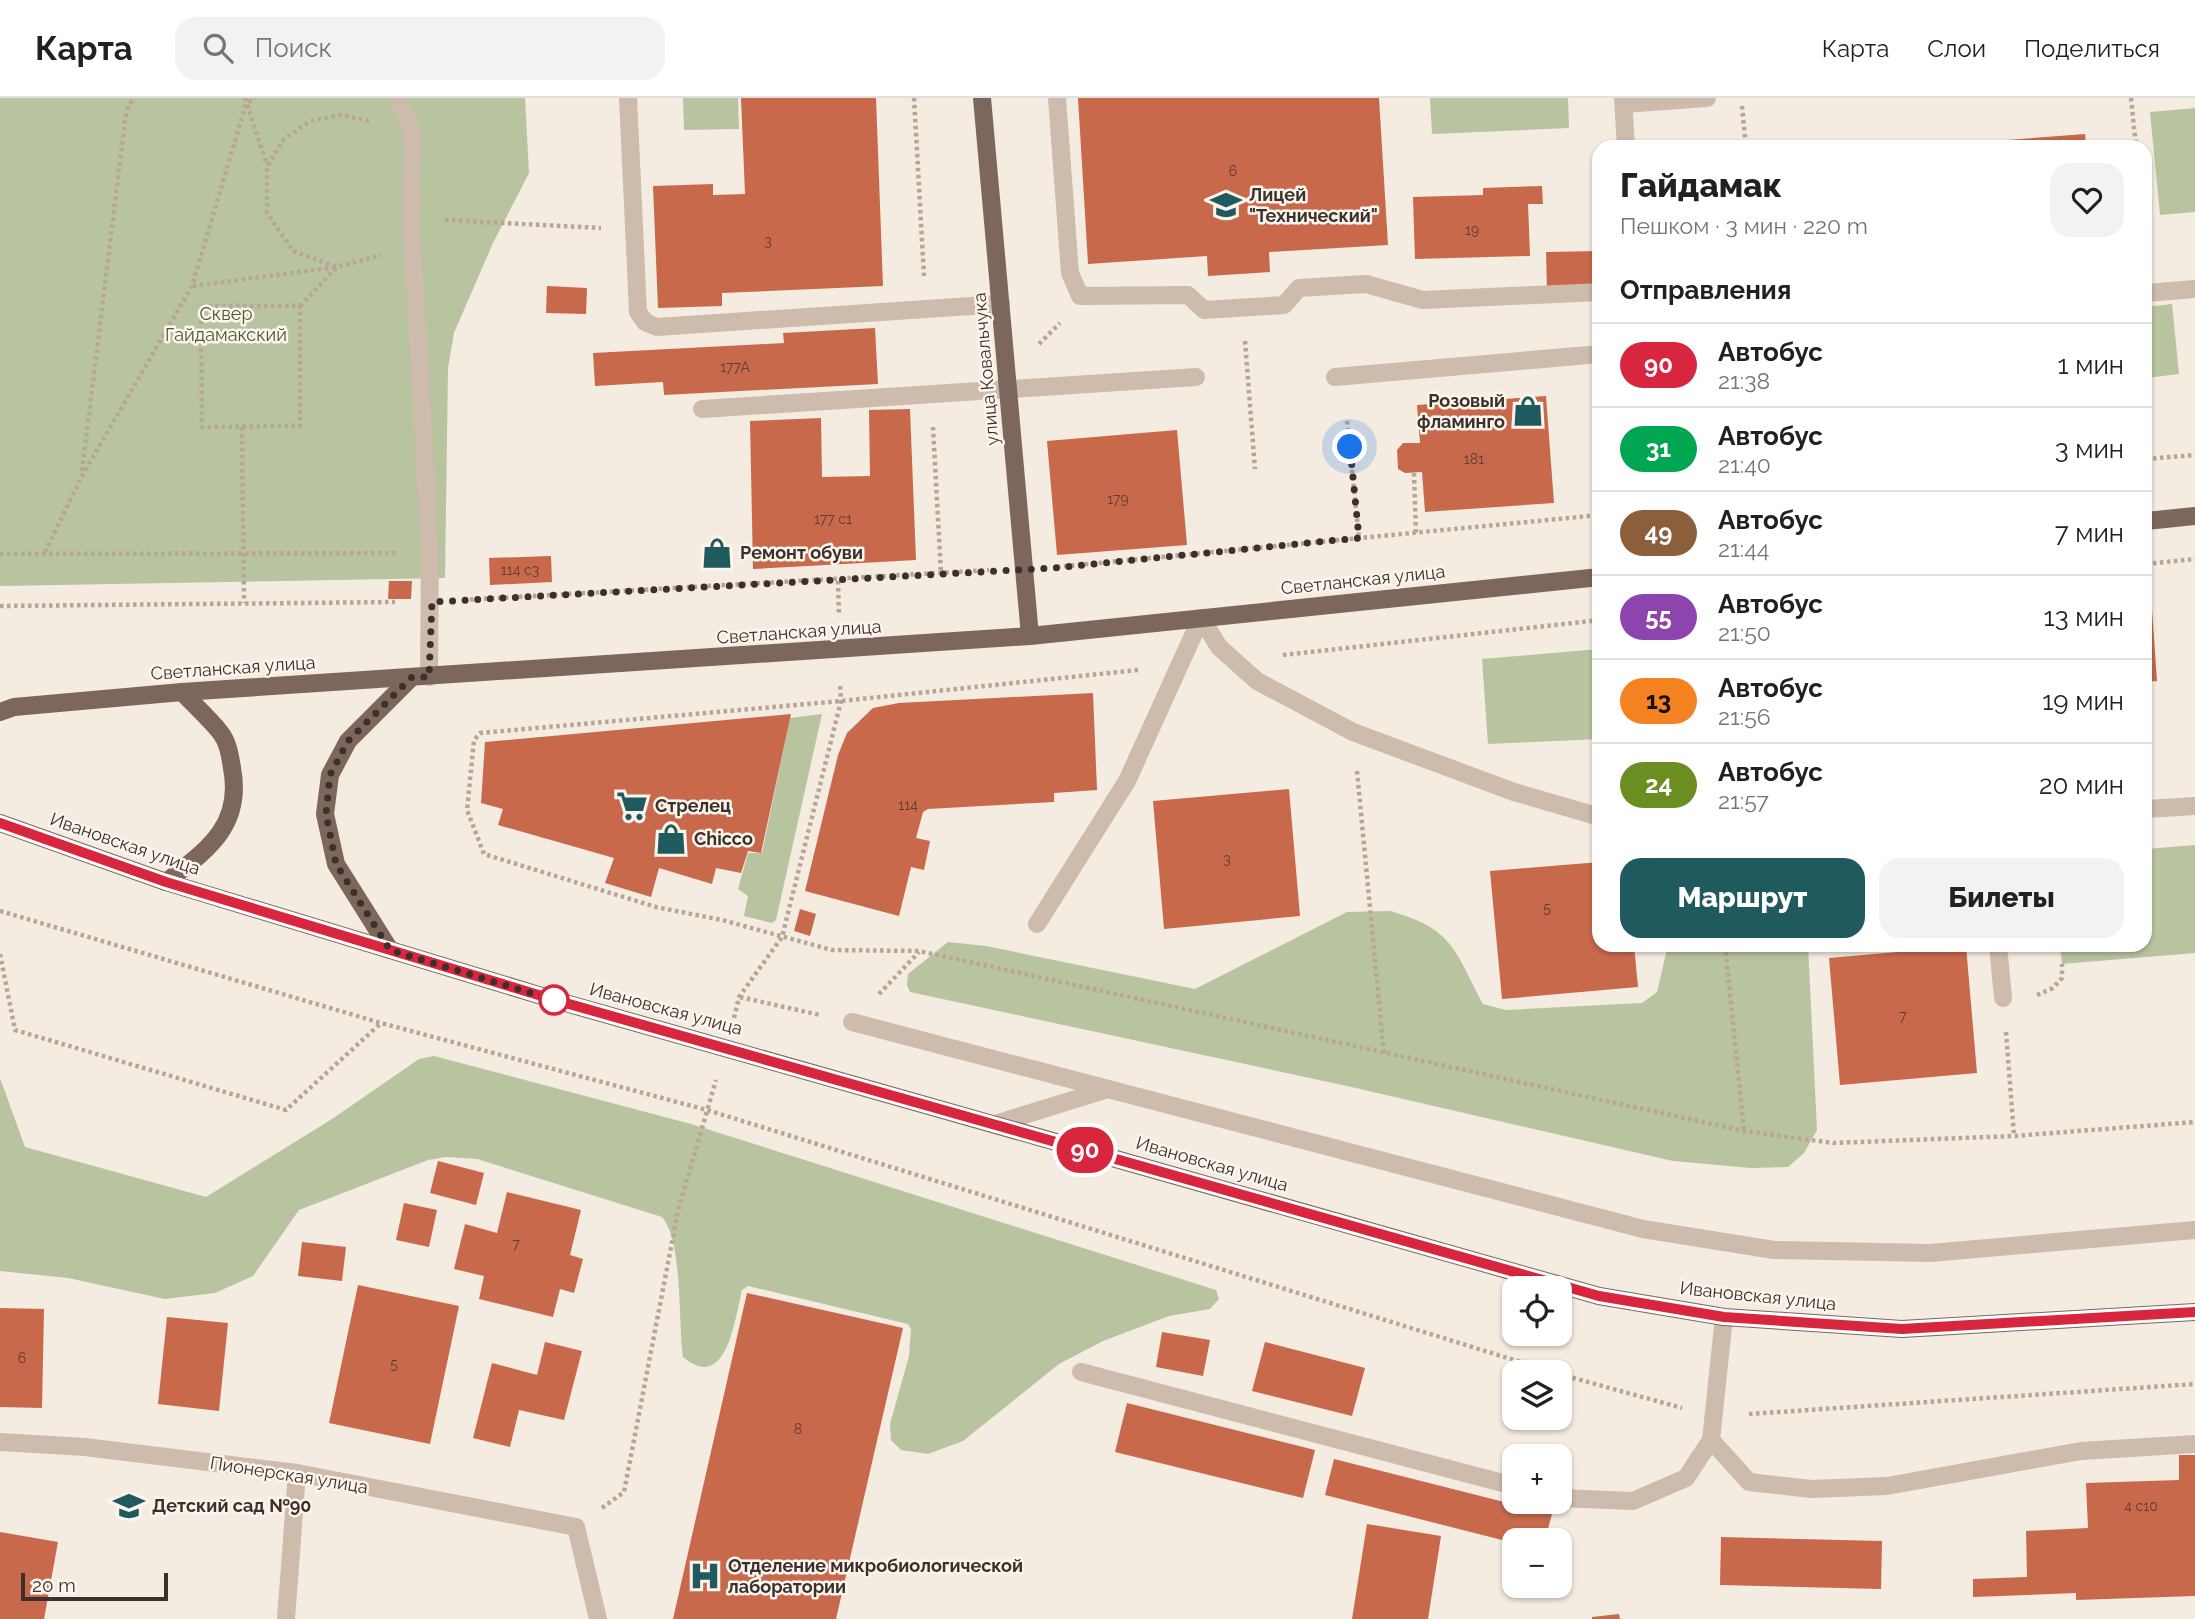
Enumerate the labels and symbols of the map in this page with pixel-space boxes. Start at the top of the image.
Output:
house number: 6 [1229,163,1237,179]
place label: Лицей "Технический" [1249,184,1378,226]
school or university icon: Лицей "Технический" [1209,188,1243,222]
house number: 19 [1465,222,1479,238]
house number: 3 [764,233,772,249]
street label: улица Ковальчука [968,292,1003,447]
park label: Сквер Гайдамакский [165,303,287,345]
house number: 177А [720,359,750,375]
place label: Розовый фламинго [1417,390,1505,432]
shop icon: Розовый фламинго [1511,394,1545,428]
your location [1332,429,1367,464]
house number: 181 [1464,451,1484,467]
house number: 179 [1107,491,1129,507]
house number: 177 с1 [814,511,852,527]
shop icon: Ремонт обуви [700,536,734,570]
place label: Ремонт обуви [740,542,863,563]
street label: Светланская улица [1280,560,1446,599]
house number: 114 с3 [501,562,539,578]
street label: Светланская улица [716,615,882,648]
street label: Светланская улица [150,651,316,684]
supermarket icon: Стрелец [615,789,649,823]
place label: Стрелец [655,795,731,816]
house number: 114 [898,797,918,813]
street label: Ивановская улица [47,808,203,879]
shop icon: Chicco [654,822,688,856]
place label: Chicco [694,828,753,849]
house number: 3 [1223,851,1231,867]
house number: 5 [1543,900,1551,916]
street label: Ивановская улица [587,978,745,1039]
unlabelled marker [539,985,569,1015]
house number: 7 [1899,1008,1907,1024]
line badge: 90 [1054,1127,1116,1173]
street label: Ивановская улица [1134,1132,1291,1195]
house number: 7 [512,1236,520,1252]
street label: Ивановская улица [1679,1277,1837,1314]
house number: 6 [18,1350,26,1366]
house number: 5 [390,1356,398,1372]
house number: 8 [794,1421,802,1437]
street label: Пионерская улица [209,1452,370,1497]
school or university icon: Детский сад №90 [112,1489,146,1523]
place label: Детский сад №90 [152,1495,311,1516]
house number: 4 с10 [2124,1498,2158,1514]
place label: Отделение микробиологической лаборатории [728,1555,1023,1597]
hospital icon: Отделение микробиологической лаборатории [688,1559,722,1593]
scale bar [21,1570,168,1602]

